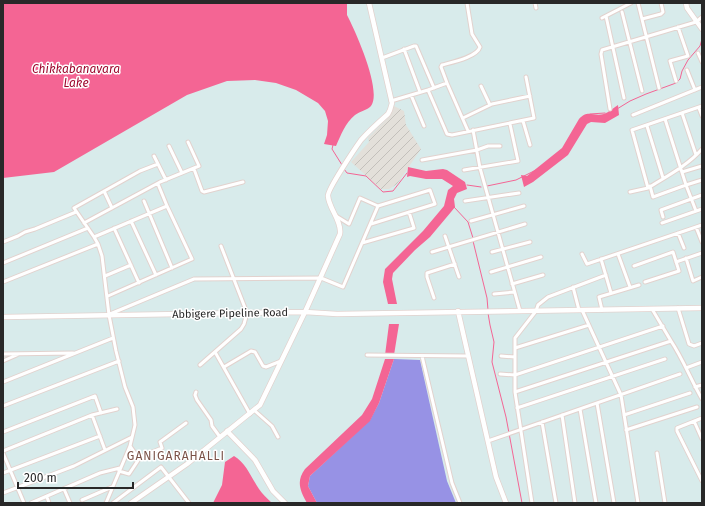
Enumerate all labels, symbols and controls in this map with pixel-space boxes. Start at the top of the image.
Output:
water label: Chikkabanavara Lake [32,62,120,90]
street label: Abbigere Pipeline Road [172,306,288,321]
district label: GANIGARAHALLI [127,449,225,463]
scale bar [18,464,133,490]
text: 200 m [24,471,57,485]

